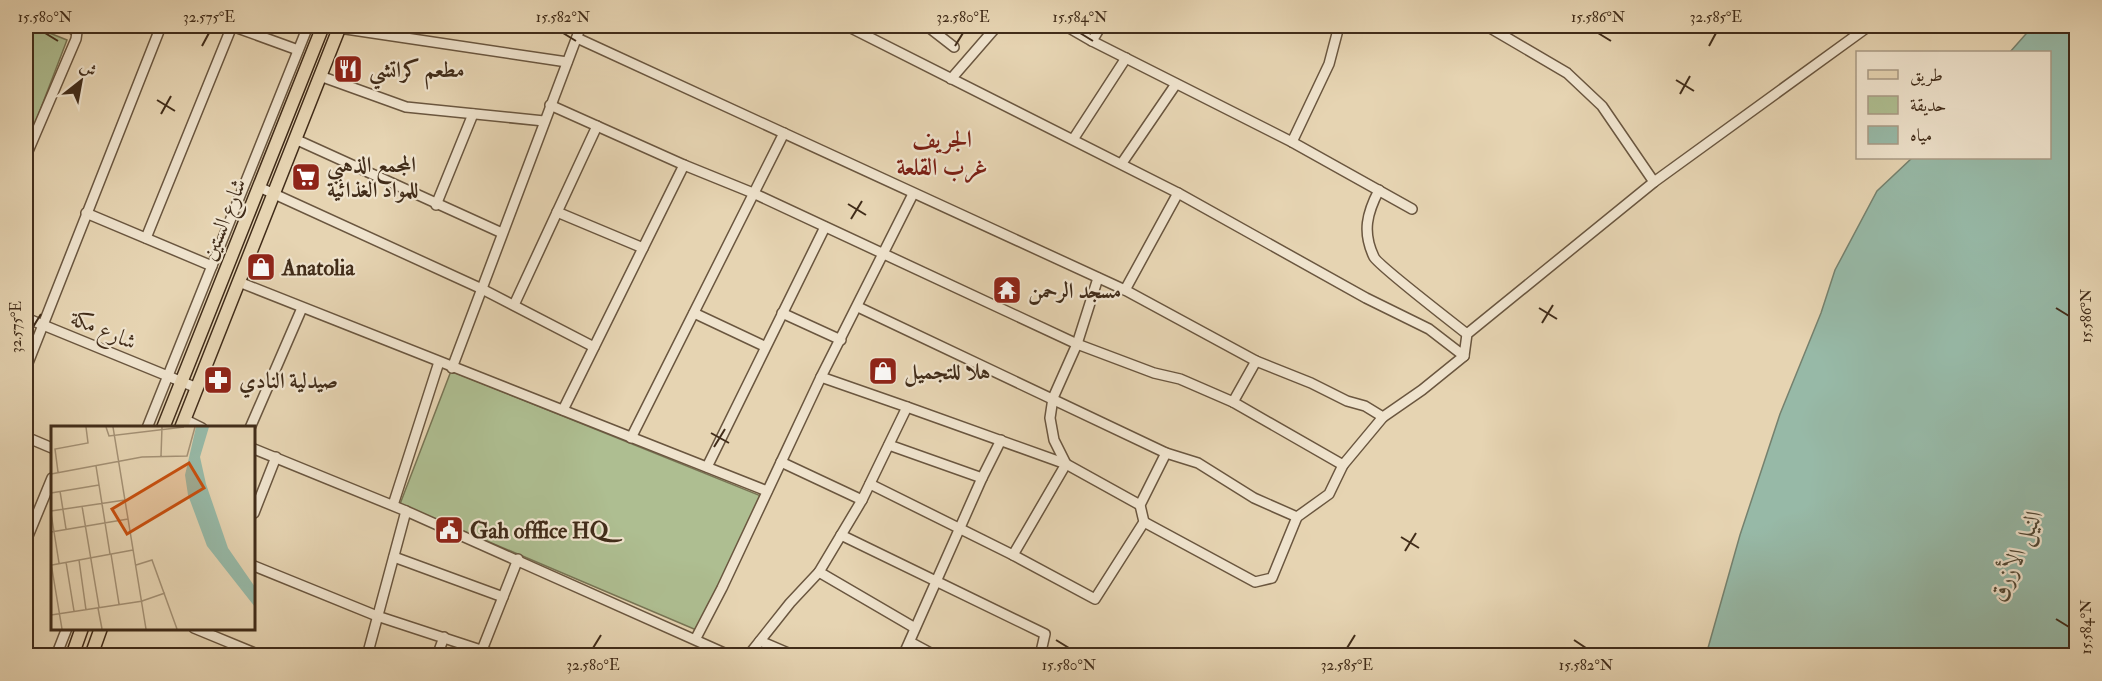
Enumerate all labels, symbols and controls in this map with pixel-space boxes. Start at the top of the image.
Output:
text: 15.580°N [18,8,73,27]
text: 32.575°E [183,8,235,27]
text: 15.582°N [536,8,591,27]
text: 32.580°E [936,8,990,27]
text: 15.584°N [1053,8,1108,27]
text: 15.586°N [1571,8,1626,27]
text: 32.585°E [1690,8,1742,27]
north arrow [51,51,111,111]
legend [1856,51,2051,159]
restaurant icon: مطعم كراتشي [332,53,364,85]
text: ش [76,56,100,82]
place label: مطعم كراتشي [369,56,464,90]
text: طريق [1910,64,1943,87]
text: حديقة [1910,94,1946,117]
district label: الجريف غرب القلعة [896,124,988,184]
text: مياه [1910,124,1932,147]
place label: المجمع الذهبي للمواد الغذائية [327,151,418,204]
supermarket icon: المجمع الذهبي للمواد الغذائية [290,161,322,193]
street label: شارع الستين [195,174,257,266]
shop icon: Anatolia [245,251,277,283]
place label: Anatolia [281,254,355,282]
temple icon: مسجد الرحمن [991,274,1023,306]
place label: مسجد الرحمن [1028,277,1121,305]
text: 15.586°N [2077,288,2096,343]
text: 32.575°E [7,301,26,353]
street label: شارع مكة [64,303,141,360]
shop icon: هلا للتجميل [867,355,899,387]
place label: هلا للتجميل [904,358,991,387]
pharmacy icon: صيدلية النادي [202,364,234,396]
place label: صيدلية النادي [239,367,338,399]
inset map [51,426,255,630]
water label: النيل الأزرق [1981,504,2051,607]
public building icon: Gah offfice HQ [433,514,465,546]
place label: Gah offfice HQ [470,517,623,545]
text: 15.584°N [2077,599,2096,654]
text: 32.580°E [566,656,620,675]
text: 15.580°N [1042,656,1097,675]
text: 32.585°E [1321,656,1373,675]
text: 15.582°N [1559,656,1614,675]

